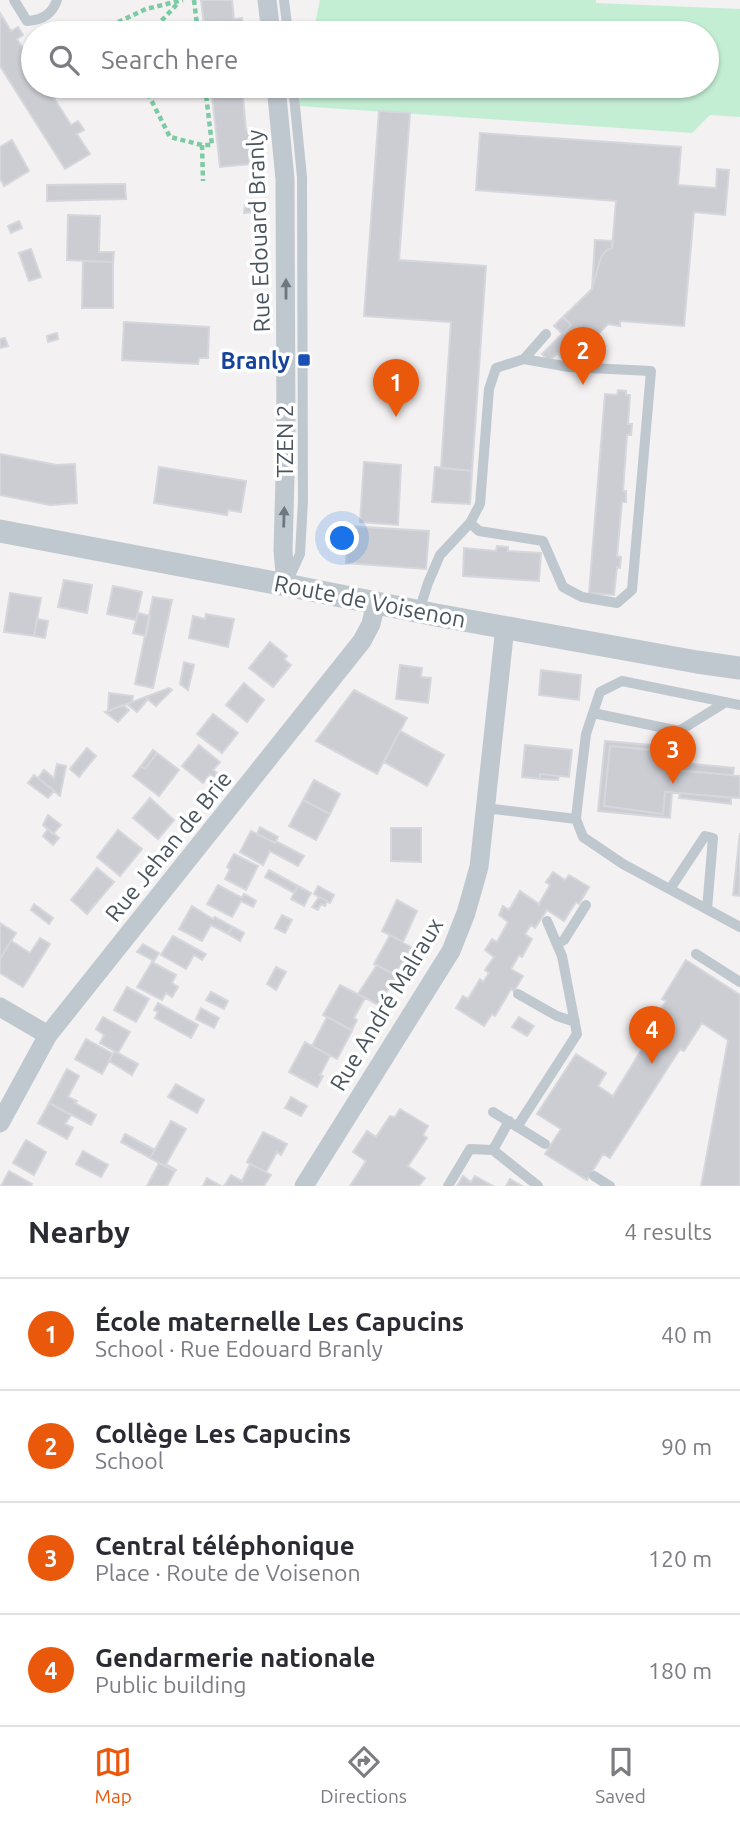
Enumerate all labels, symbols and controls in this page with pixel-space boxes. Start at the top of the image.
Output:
search box [21,21,719,98]
icon: search [45,41,83,79]
text: Search here [101,45,238,74]
street label: Rue Edouard Branly [242,129,274,333]
one-way arrow [280,278,292,300]
pin: 2 [560,327,606,385]
place label: Branly [221,348,290,373]
marker: Branly [296,352,312,368]
pin: 1 [373,359,419,417]
street label: TZEN 2 [272,404,297,478]
one-way arrow [279,505,290,527]
your location [325,521,359,555]
street label: Route de Voisenon [272,570,468,632]
pin: 3 [650,726,696,784]
street label: Rue Jehan de Brie [100,766,236,926]
street label: Rue André Malraux [325,913,448,1095]
pin: 4 [629,1006,675,1064]
text: Nearby [28,1215,130,1249]
text: 4 results [624,1219,712,1244]
text: École maternelle Les Capucins [95,1307,464,1336]
text: 1 [45,1322,57,1347]
text: 40 m [661,1322,712,1347]
text: School · Rue Edouard Branly [95,1336,383,1361]
text: Collège Les Capucins [95,1419,351,1448]
text: 2 [45,1434,57,1459]
text: 90 m [661,1434,712,1459]
text: School [95,1448,164,1473]
text: Central téléphonique [95,1531,355,1560]
text: 3 [45,1546,57,1571]
text: 120 m [648,1546,712,1571]
text: Place · Route de Voisenon [95,1560,361,1585]
text: Gendarmerie nationale [95,1643,376,1672]
text: 4 [45,1658,57,1683]
text: 180 m [648,1658,712,1683]
text: Public building [95,1672,247,1697]
tab: Map [94,1743,132,1807]
tab: Directions [320,1743,407,1807]
tab: Saved [595,1743,646,1807]

